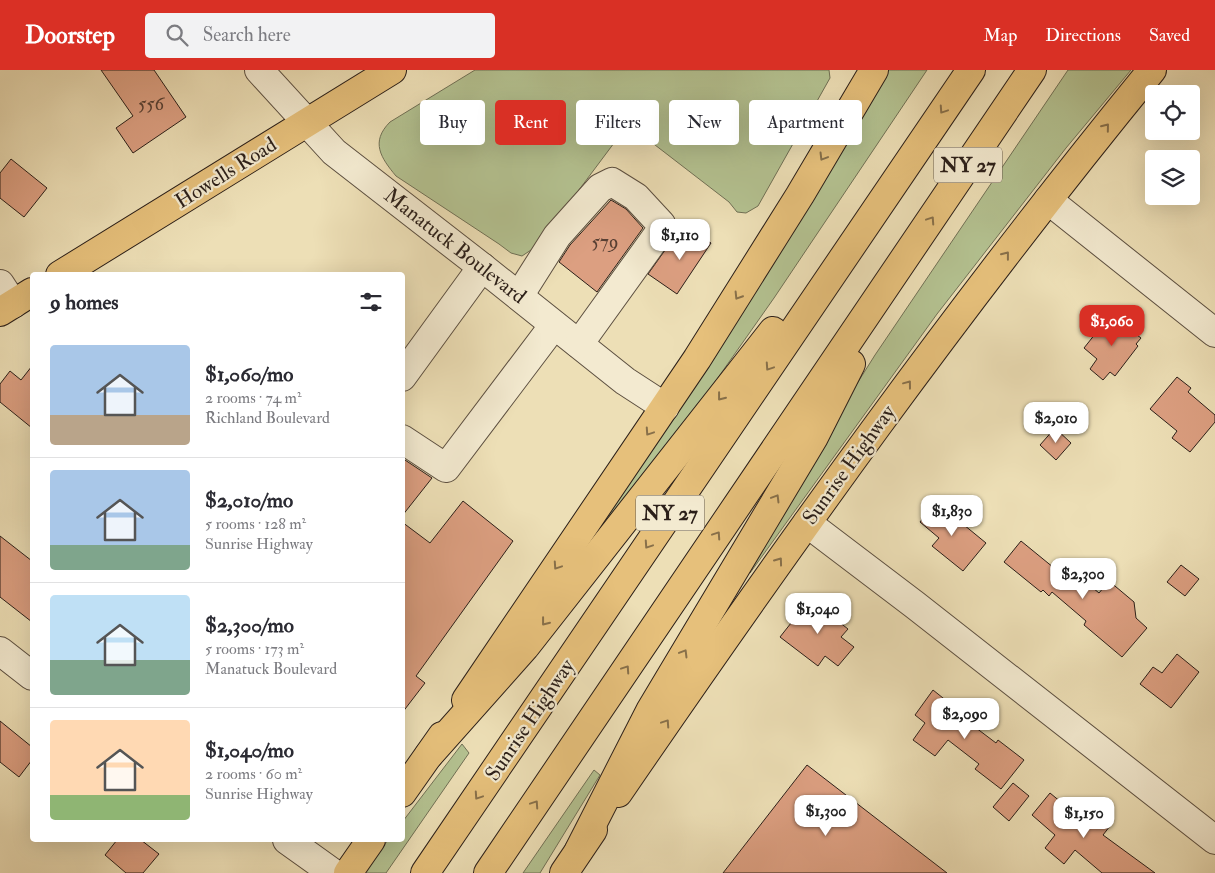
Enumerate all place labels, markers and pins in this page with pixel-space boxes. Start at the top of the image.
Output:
pin: $1,110 [639,218,721,261]
pin: $1,060 [1071,304,1153,347]
pin: $2,010 [1015,402,1097,444]
pin: $1,830 [911,494,993,537]
pin: $2,300 [1042,558,1124,600]
pin: $1,040 [777,592,859,635]
pin: $2,090 [924,698,1006,740]
pin: $1,300 [785,794,867,837]
pin: $1,150 [1043,796,1125,839]

